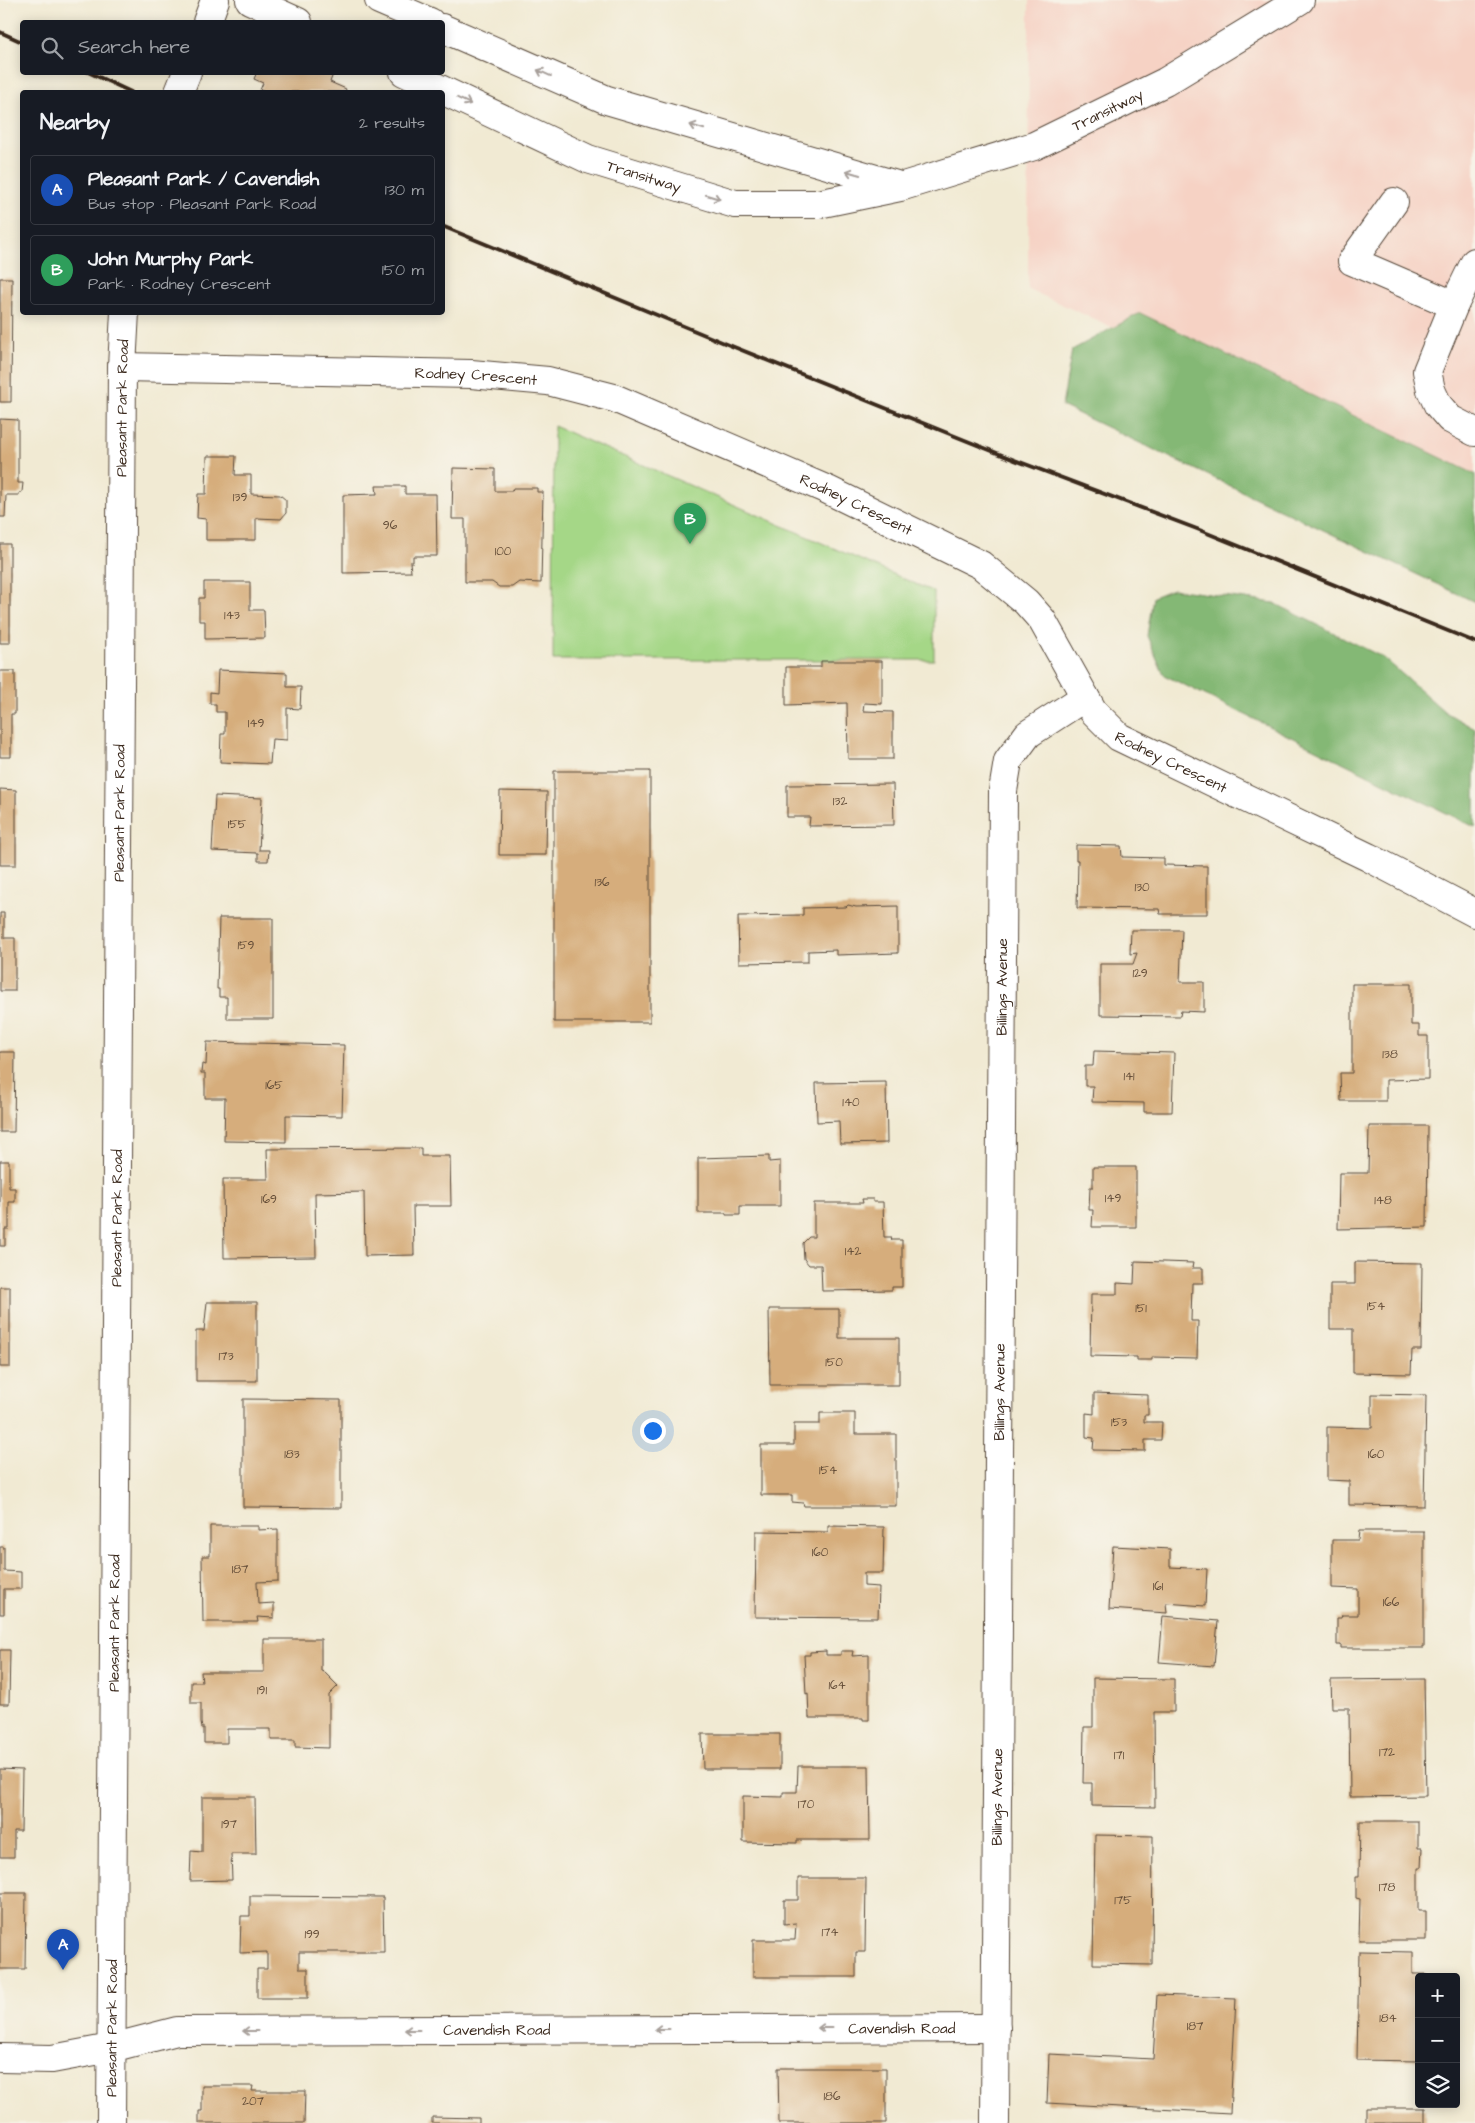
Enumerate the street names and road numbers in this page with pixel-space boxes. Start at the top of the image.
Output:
street label: Transitway [1068,84,1147,136]
street label: Transitway [604,155,684,198]
street label: Pleasant Park Road [111,338,134,477]
street label: Rodney Crescent [414,362,538,390]
street label: Rodney Crescent [797,469,916,540]
street label: Rodney Crescent [1111,726,1231,798]
street label: Pleasant Park Road [108,744,130,882]
street label: Billings Avenue [991,938,1013,1036]
street label: Pleasant Park Road [106,1149,128,1287]
street label: Billings Avenue [989,1343,1011,1441]
street label: Pleasant Park Road [103,1554,125,1692]
street label: Billings Avenue [986,1748,1008,1846]
street label: Pleasant Park Road [101,1959,123,2097]
street label: Cavendish Road [848,2018,956,2039]
street label: Cavendish Road [443,2019,551,2041]

